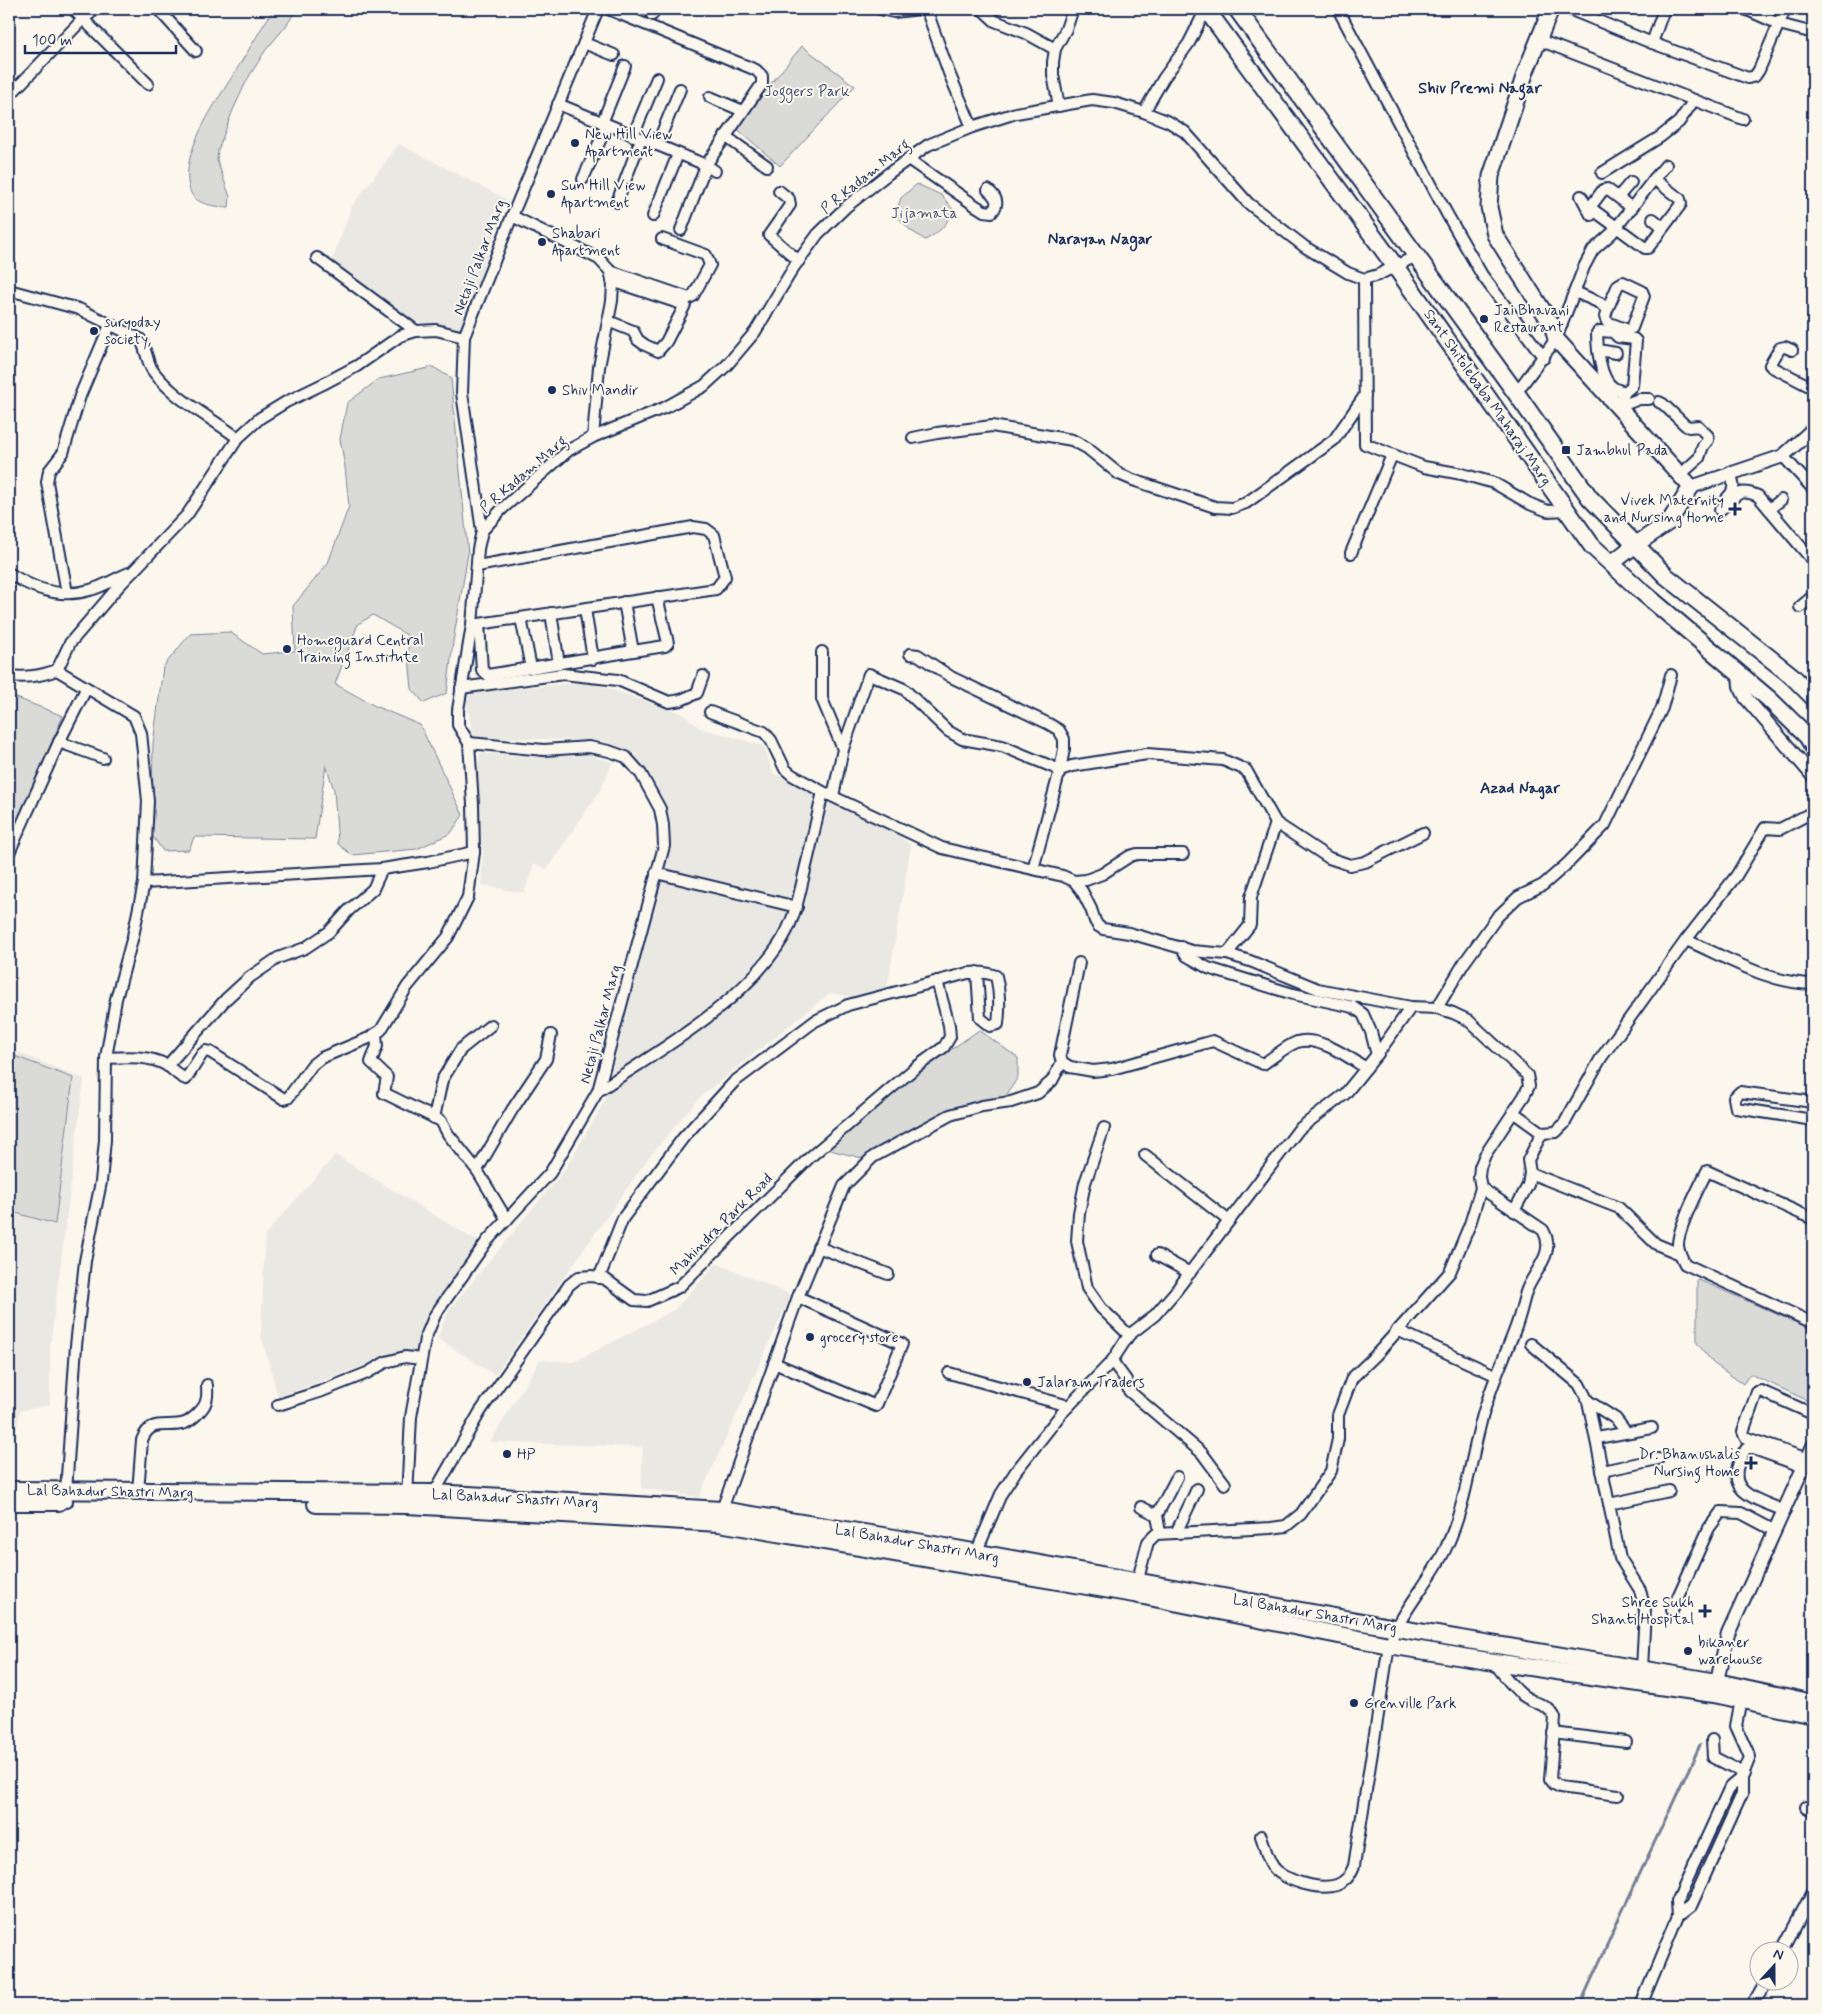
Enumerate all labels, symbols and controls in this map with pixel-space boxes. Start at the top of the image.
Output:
scale bar [25,22,176,54]
text: 100 m [32,31,72,51]
district label: Shiv Premi Nagar [1418,78,1542,101]
park label: Joggers Park [764,82,850,103]
place label: New Hill View Apartment [585,125,672,163]
street label: P R Kadam Marg [817,135,915,220]
marker: New Hill View Apartment [569,137,581,149]
place label: Sun Hill View Apartment [561,176,646,214]
marker: Sun Hill View Apartment [545,188,557,200]
street label: Netaji Palkar Marg [449,197,511,318]
park label: Jijamata [891,204,957,224]
place label: Shabari Apartment [552,224,621,262]
district label: Narayan Nagar [1048,229,1153,252]
marker: Shabari Apartment [536,236,548,248]
place label: Jai Bhavani Restaurant [1494,301,1569,338]
street label: Sant Shitolebaba Maharaj Marg [1419,305,1556,490]
place label: suryoday society, [104,313,161,350]
marker: Jai Bhavani Restaurant [1478,313,1490,325]
marker: suryoday society, [88,325,100,337]
place label: Shiv Mandir [562,381,639,401]
marker: Shiv Mandir [546,384,558,396]
street label: P R Kadam Marg [476,431,572,519]
place label: Jambhul Pada [1576,441,1668,461]
marker: Jambhul Pada [1560,444,1572,456]
place label: Vivek Maternity and Nursing Home [1604,491,1724,528]
marker: Vivek Maternity and Nursing Home [1728,502,1742,516]
place label: Homeguard Central Training Institute [297,631,424,669]
marker: Homeguard Central Training Institute [281,643,293,655]
district label: Azad Nagar [1480,778,1560,800]
street label: Netaji Palkar Marg [575,962,626,1086]
street label: Mahindra Park Road [666,1169,777,1280]
place label: grocery store [820,1328,899,1348]
marker: grocery store [804,1331,816,1343]
place label: Jalaram Traders [1037,1373,1145,1393]
marker: Jalaram Traders [1021,1376,1033,1388]
place label: HP [517,1445,536,1465]
place label: Dr. Bhanushalis Nursing Home [1639,1445,1740,1483]
marker: HP [501,1448,513,1460]
marker: Dr. Bhanushalis Nursing Home [1744,1456,1758,1470]
street label: Lal Bahadur Shastri Marg [27,1481,193,1503]
street label: Lal Bahadur Shastri Marg [431,1485,599,1513]
street label: Lal Bahadur Shastri Marg [833,1520,1001,1568]
street label: Lal Bahadur Shastri Marg [1231,1590,1399,1638]
place label: Shree Sukh Shanti Hospital [1591,1593,1694,1630]
marker: Shree Sukh Shanti Hospital [1698,1604,1712,1618]
place label: bikaner warehouse [1698,1633,1763,1670]
marker: bikaner warehouse [1682,1645,1694,1657]
place label: Grenville Park [1364,1694,1456,1714]
marker: Grenville Park [1348,1697,1360,1709]
north arrow [1750,1942,1800,1992]
text: N [1771,1945,1786,1965]

